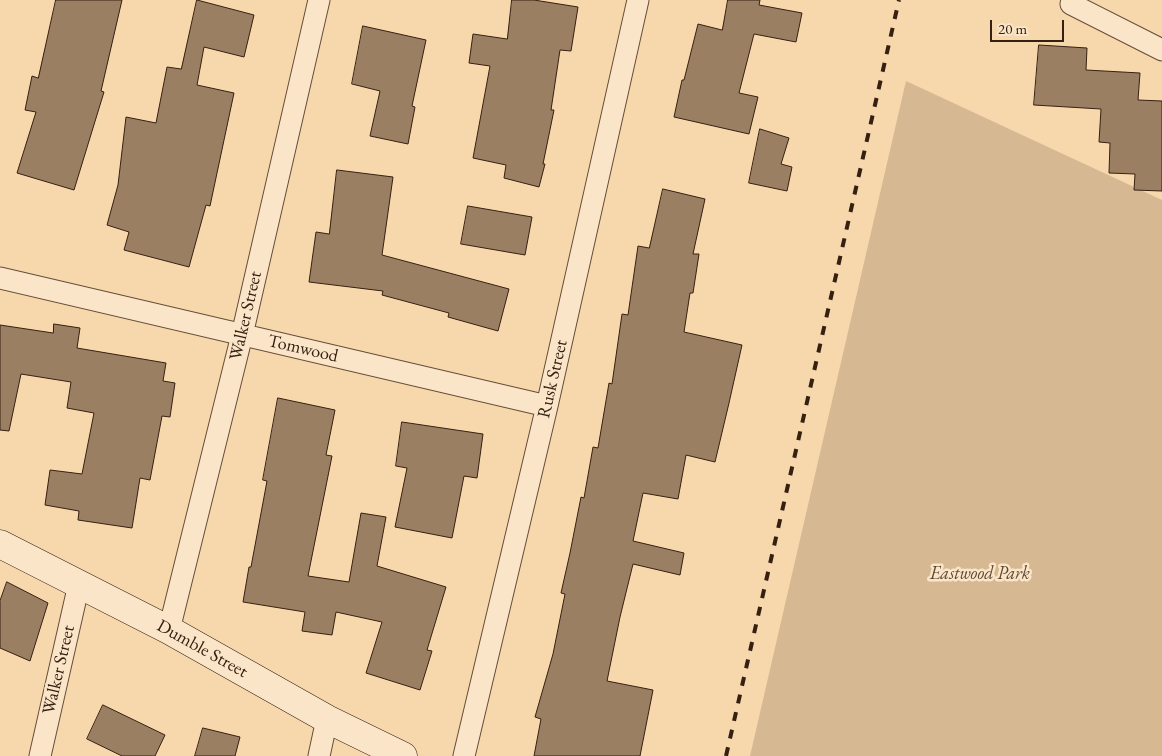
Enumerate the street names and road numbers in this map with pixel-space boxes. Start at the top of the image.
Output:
street label: Walker Street [225,269,267,363]
street label: Tomwood [266,330,340,368]
street label: Rusk Street [534,338,572,420]
street label: Dumble Street [153,615,251,683]
street label: Walker Street [38,623,80,717]

